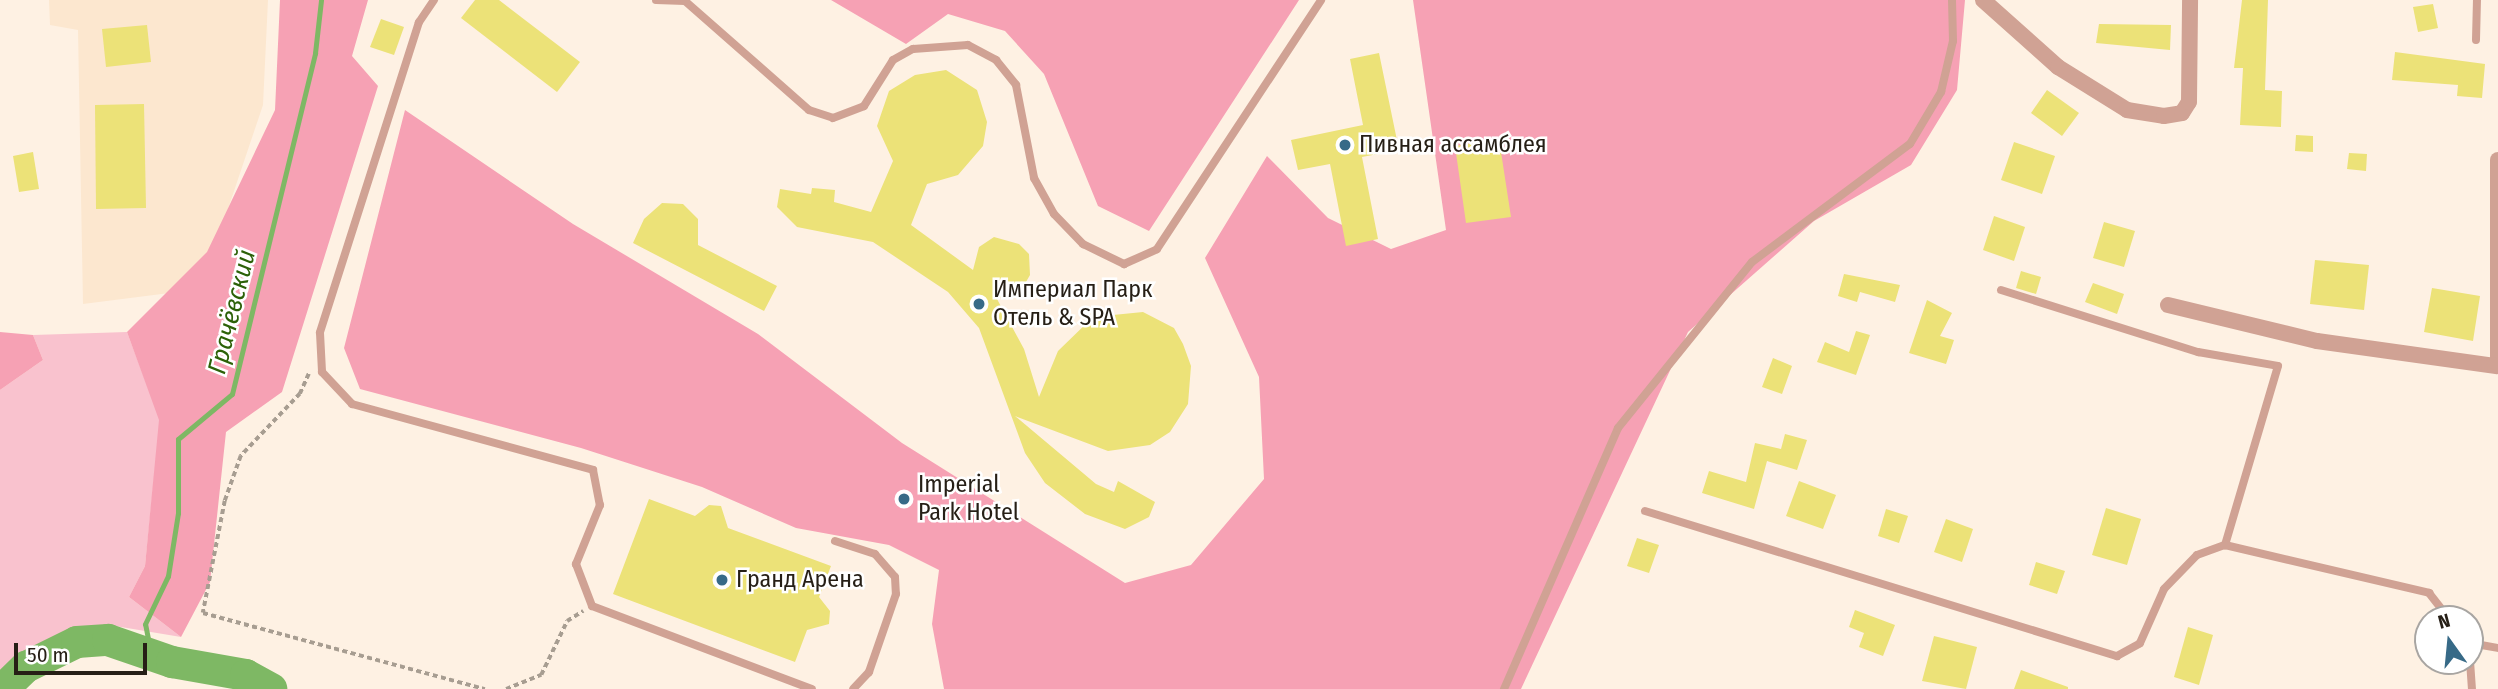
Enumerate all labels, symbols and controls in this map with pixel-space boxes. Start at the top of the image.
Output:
place label: Пивная ассамблея [1359,131,1547,159]
marker: Пивная ассамблея [1337,137,1353,153]
water label: Грачёвский [201,247,263,377]
place label: Империал Парк Отель & SPA [993,276,1152,332]
marker: Империал Парк Отель & SPA [971,296,987,312]
place label: Imperial Park Hotel [918,471,1019,527]
marker: Imperial Park Hotel [896,491,912,507]
place label: Гранд Арена [736,566,864,594]
marker: Гранд Арена [714,572,730,588]
north arrow [2414,605,2484,675]
text: N [2435,609,2452,634]
scale bar [18,630,150,674]
text: 50 m [27,642,69,668]

